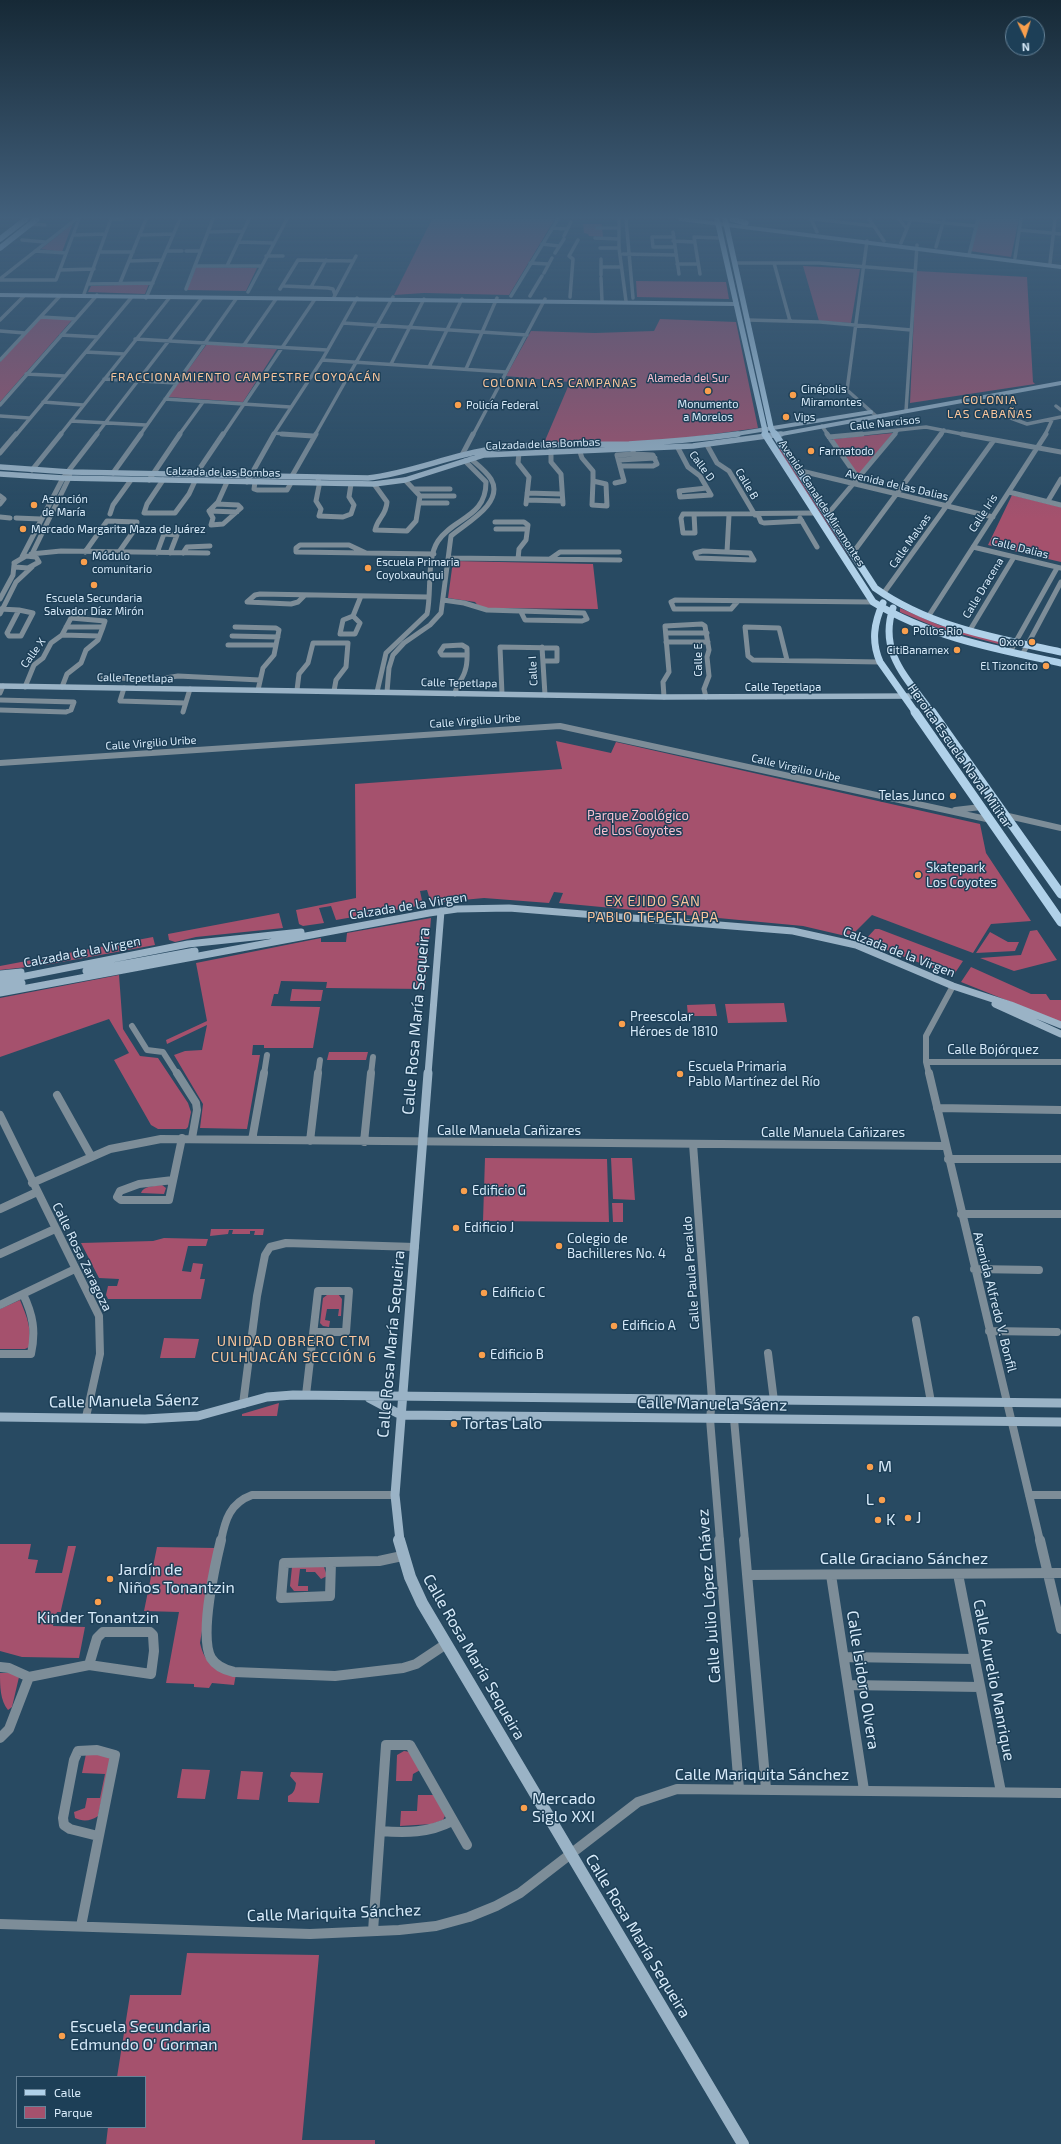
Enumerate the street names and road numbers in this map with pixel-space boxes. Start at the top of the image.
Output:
street label: Calle Narcisos [849,413,921,433]
street label: Calzada de las Bombas [485,435,601,453]
street label: Avenida Canal de Miramontes [776,437,868,569]
street label: Calle D [686,448,718,484]
street label: Calzada de las Bombas [166,464,280,480]
street label: Calle B [733,466,761,502]
street label: Avenida de las Dalias [844,467,950,503]
street label: Calle Iris [966,491,1000,535]
street label: Calle Malvas [886,511,934,571]
street label: Calle Dalias [990,535,1050,561]
street label: Calle Dracena [960,555,1006,621]
street label: Calle X [18,635,48,671]
street label: Calle E [691,643,705,677]
street label: Calle I [526,656,540,686]
street label: Calle Tepetlapa [97,671,173,685]
street label: Calle Tepetlapa [421,676,497,690]
street label: Calle Tepetlapa [745,680,821,694]
street label: Heroica Escuela Naval Militar [904,681,1016,831]
street label: Calle Virgilio Uribe [429,711,521,731]
street label: Calle Virgilio Uribe [105,733,197,753]
street label: Calle Virgilio Uribe [750,751,842,785]
street label: Calzada de la Virgen [348,889,468,923]
street label: Calzada de la Virgen [841,923,957,981]
street label: Calle Rosa María Sequeira [398,926,434,1116]
street label: Calzada de la Virgen [22,933,142,971]
street label: Calle Bojórquez [947,1042,1039,1058]
street label: Calle Manuela Cañizares [437,1123,581,1139]
street label: Calle Manuela Cañizares [761,1125,905,1141]
street label: Calle Rosa Zaragoza [49,1200,115,1314]
street label: Calle Paula Peraldo [679,1216,703,1330]
street label: Avenida Alfredo V. Bonfil [970,1230,1020,1374]
street label: Calle Rosa María Sequeira [373,1249,409,1439]
street label: Calle Manuela Sáenz [49,1390,199,1412]
street label: Calle Manuela Sáenz [637,1393,787,1415]
street label: Calle Julio López Chávez [693,1508,725,1684]
street label: Calle Graciano Sánchez [820,1549,988,1569]
street label: Calle Rosa María Sequeira [419,1571,529,1743]
street label: Calle Aurelio Manrique [969,1598,1019,1762]
street label: Calle Isidoro Olvera [843,1609,883,1751]
street label: Calle Mariquita Sánchez [675,1765,849,1785]
street label: Calle Rosa María Sequeira [581,1850,695,2022]
street label: Calle Mariquita Sánchez [247,1900,421,1926]

